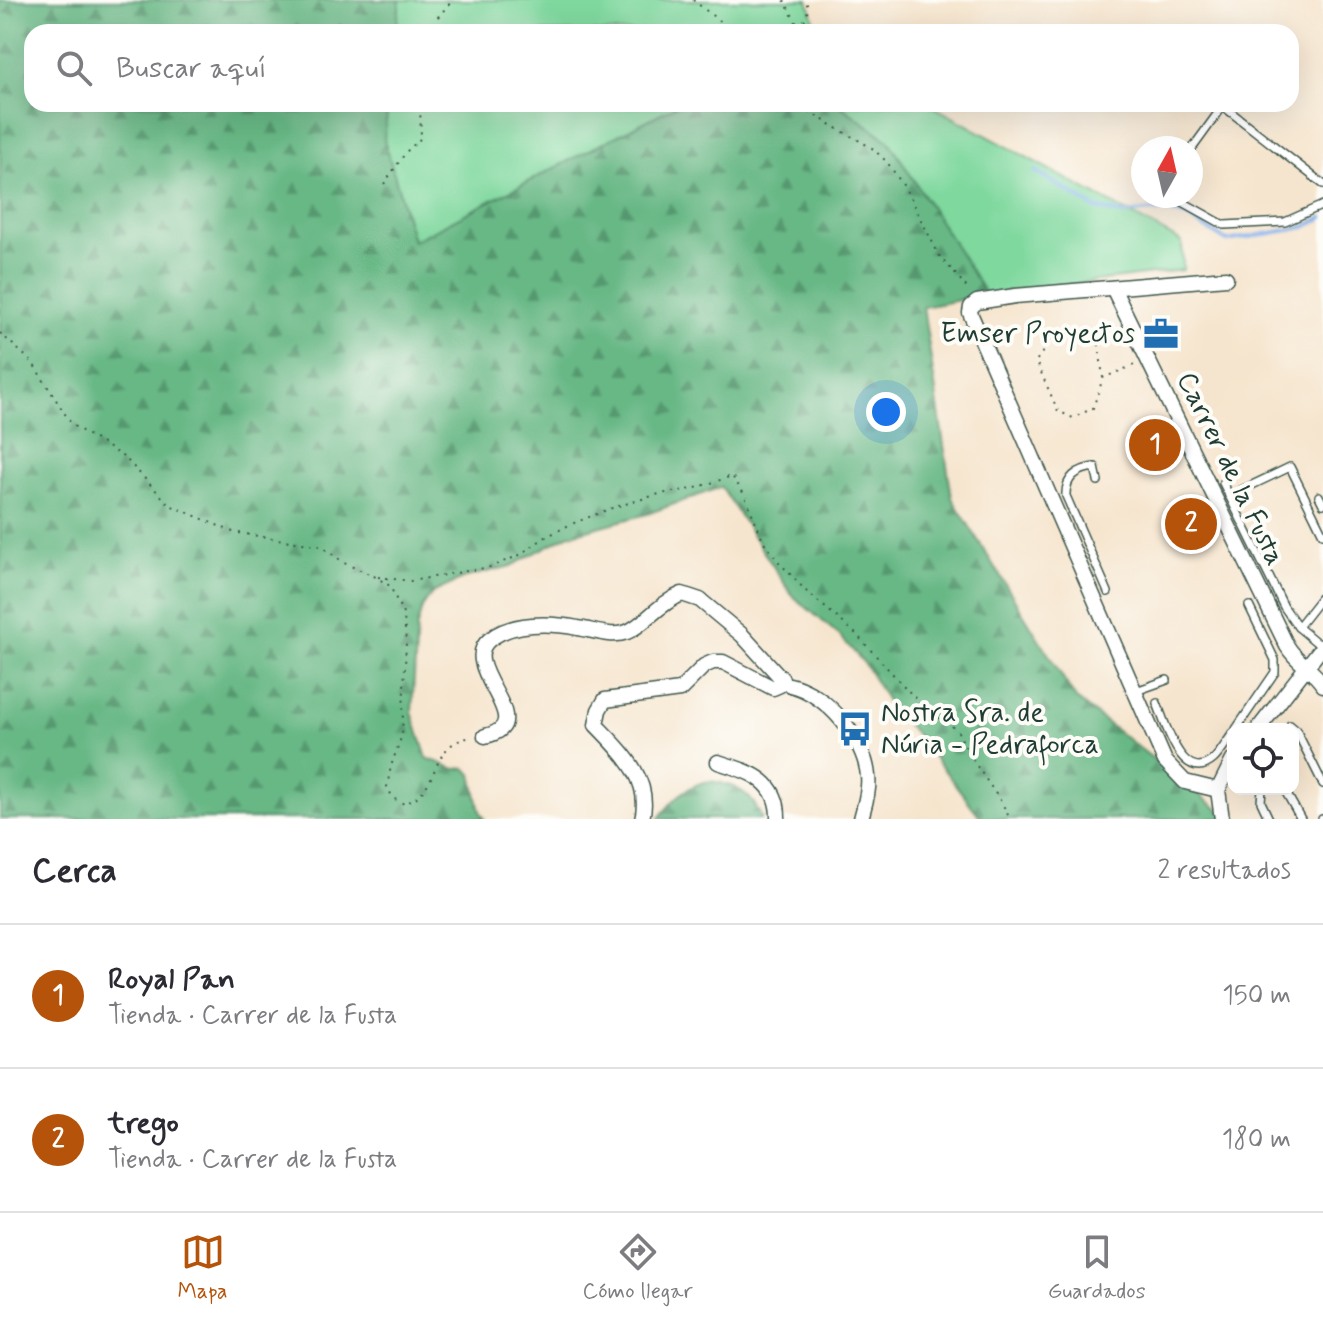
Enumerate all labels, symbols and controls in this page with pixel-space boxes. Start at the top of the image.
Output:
search box [24,24,1299,112]
icon: search [52,46,96,90]
text: Buscar aquí [116,49,267,88]
north arrow [1131,136,1203,208]
office icon: Emser Proyectos [1142,315,1180,353]
place label: Emser Proyectos [941,316,1135,353]
street label: Carrer de la Fusta [1167,366,1293,572]
your location [866,392,906,432]
pin: 1 [1129,415,1181,475]
pin: 2 [1165,494,1217,554]
place label: Nostra Sra. de Núria - Pedraforca [881,695,1099,766]
bus stop icon: Nostra Sra. de Núria - Pedraforca [836,710,874,748]
map controls [1227,723,1299,795]
button: locate [1227,723,1299,795]
text: Cerca [32,849,117,894]
text: 2 resultados [1158,854,1291,888]
text: Royal Pan [108,960,235,999]
text: 1 [52,979,64,1013]
text: 150 m [1222,979,1291,1013]
text: Tienda · Carrer de la Fusta [108,999,397,1033]
text: trego [108,1104,179,1143]
text: 2 [52,1123,64,1157]
text: 180 m [1222,1123,1291,1157]
text: Tienda · Carrer de la Fusta [108,1143,397,1177]
tab: Mapa [177,1230,228,1306]
tab: Cómo llegar [583,1230,693,1306]
tab: Guardados [1048,1230,1145,1306]

